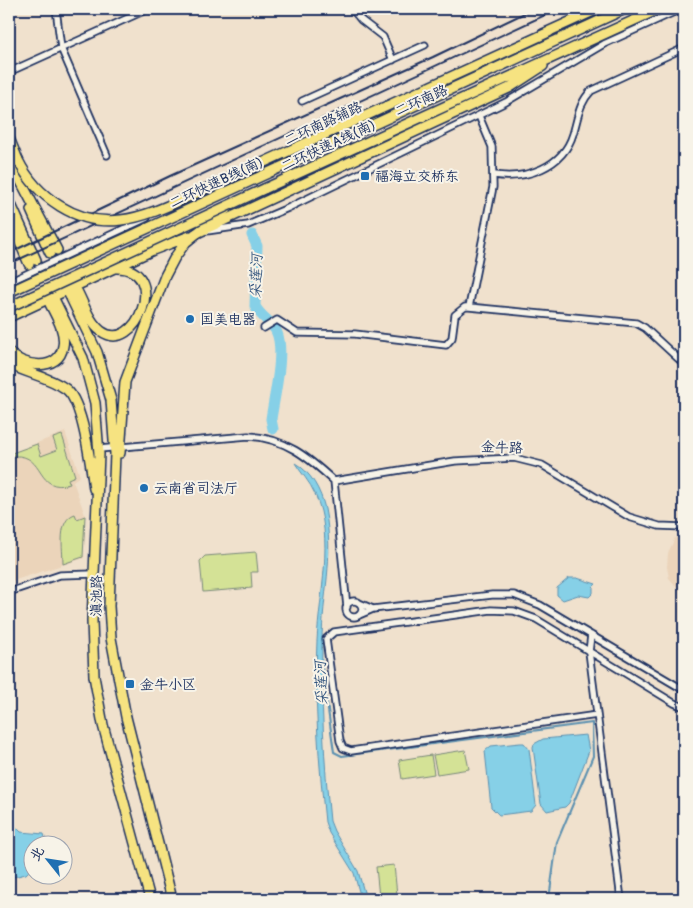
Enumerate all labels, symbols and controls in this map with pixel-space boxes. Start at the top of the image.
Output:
street label: 二环南路 [392,81,450,120]
street label: 二环南路辅路 [282,98,365,149]
street label: 二环快速A线(南) [278,116,378,175]
street label: 二环快速B线(南) [167,153,266,212]
place label: 福海立交桥东 [375,168,459,185]
marker: 福海立交桥东 [359,170,371,182]
water label: 采莲河 [246,250,267,299]
place label: 国美电器 [200,311,256,328]
marker: 国美电器 [184,313,196,325]
street label: 金牛路 [481,438,523,457]
place label: 云南省司法厅 [154,480,238,497]
marker: 云南省司法厅 [138,482,150,494]
street label: 滇池路 [88,575,105,617]
water label: 采莲河 [311,657,332,706]
place label: 金牛小区 [140,676,196,693]
marker: 金牛小区 [124,678,136,690]
north arrow [22,836,72,886]
text: 北 [26,843,48,864]

